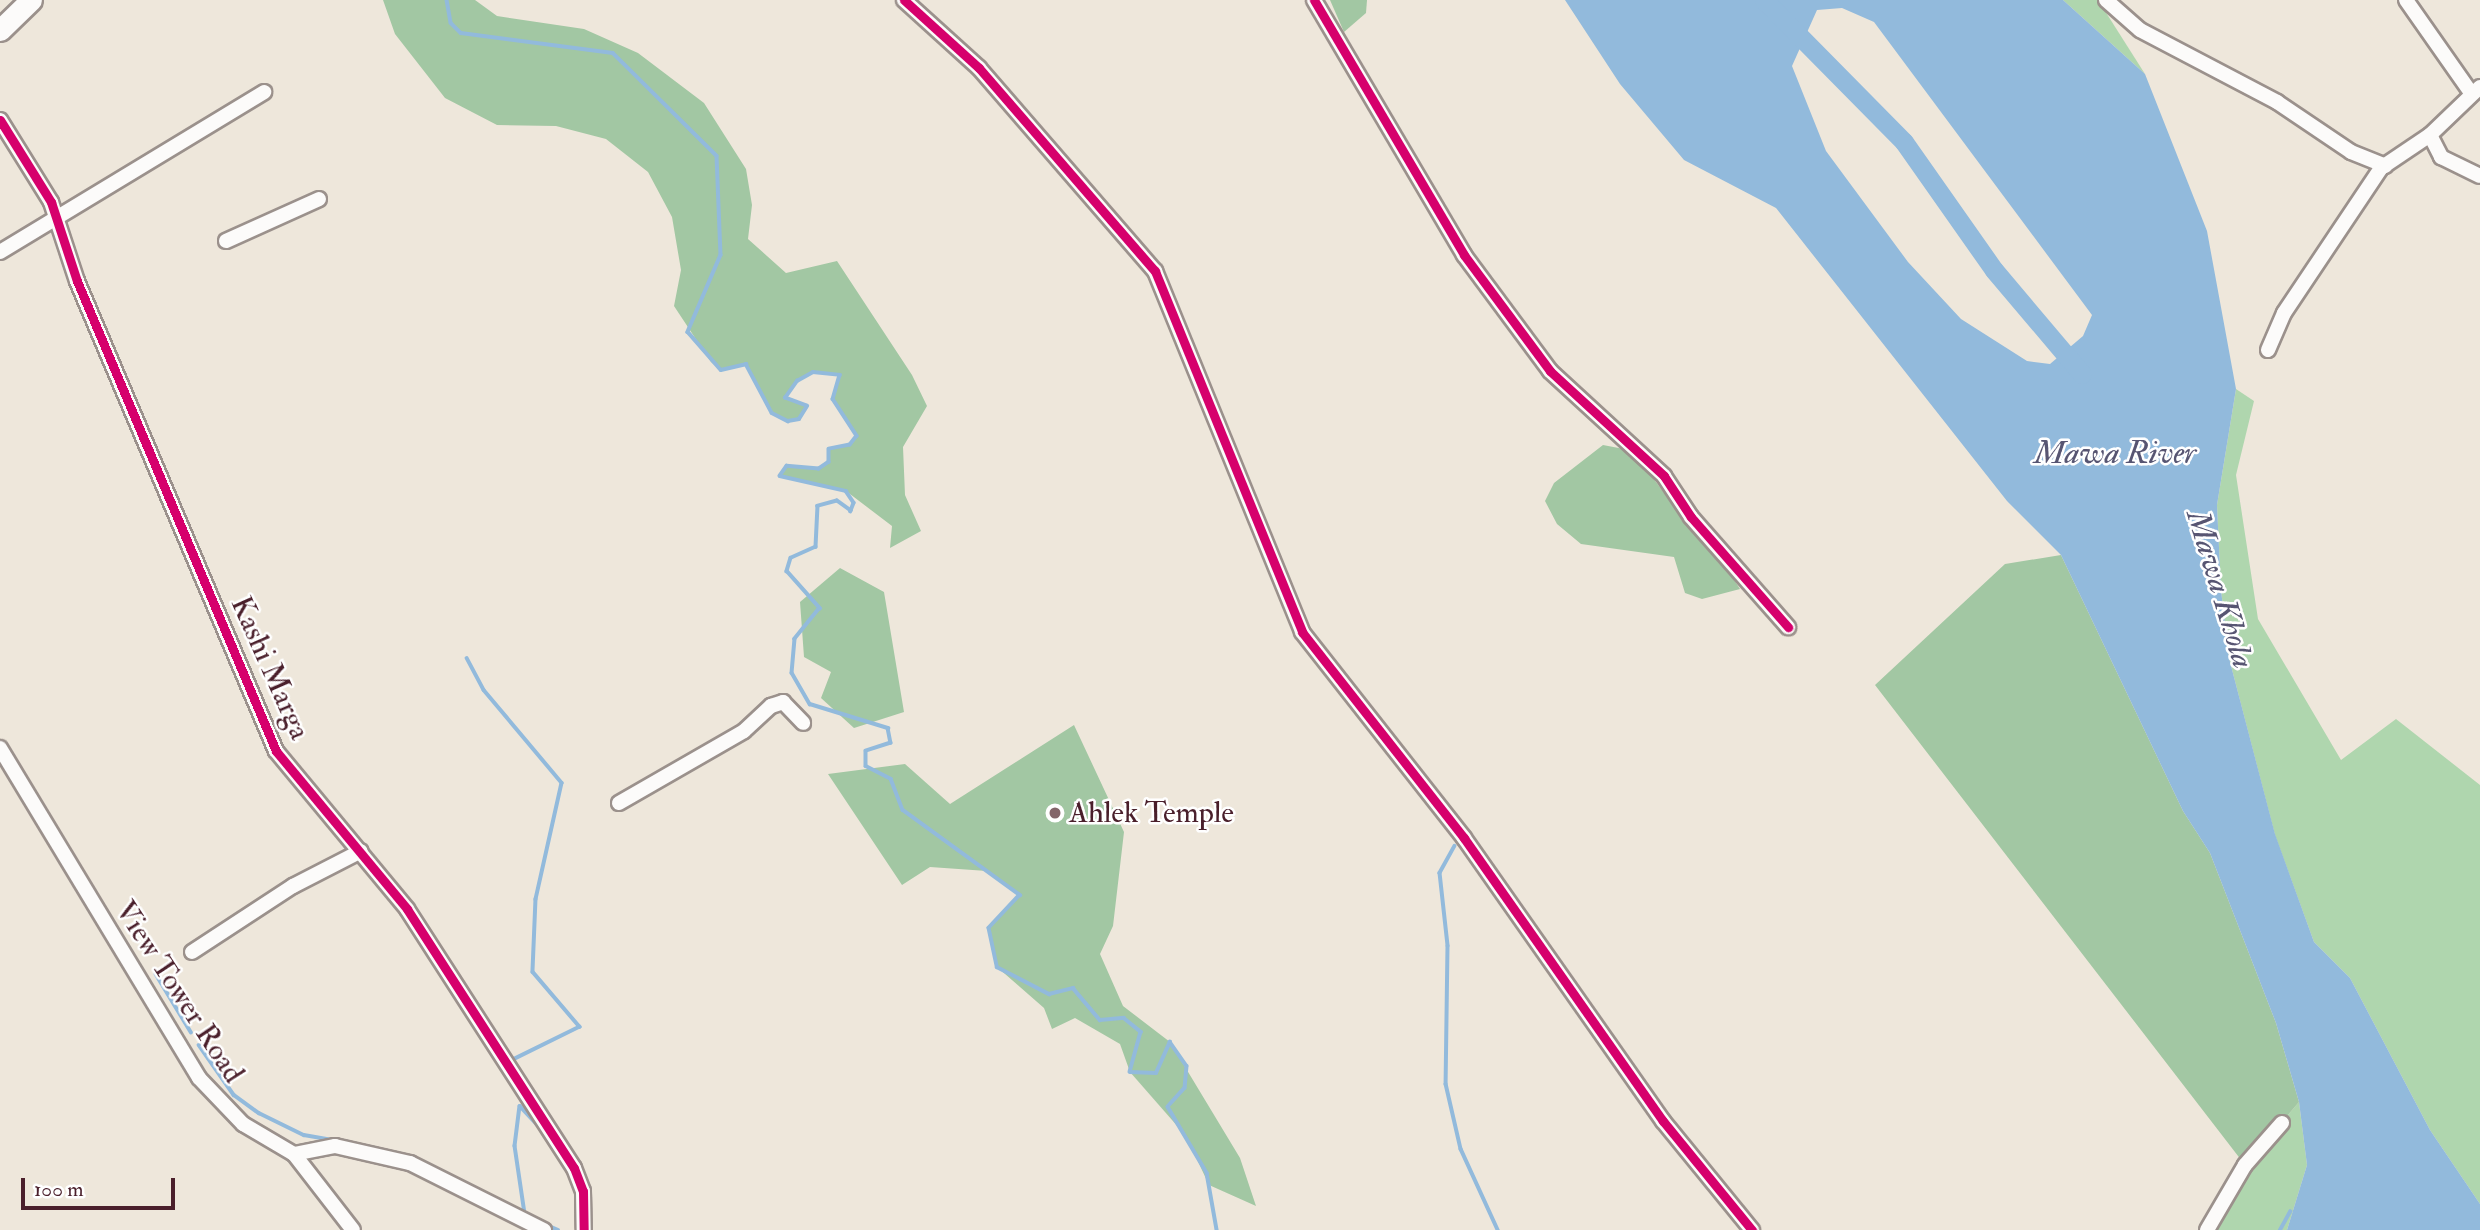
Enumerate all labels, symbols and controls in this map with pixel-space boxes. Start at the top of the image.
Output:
water label: Mawa River [2034,434,2196,472]
water label: Mawa Khola [2178,505,2262,673]
street label: Kashi Marga [222,591,318,745]
place label: Ahlek Temple [1069,795,1234,831]
marker: Ahlek Temple [1047,805,1063,821]
street label: View Tower Road [107,894,251,1090]
scale bar [24,1164,178,1208]
text: 100 m [34,1176,84,1203]

